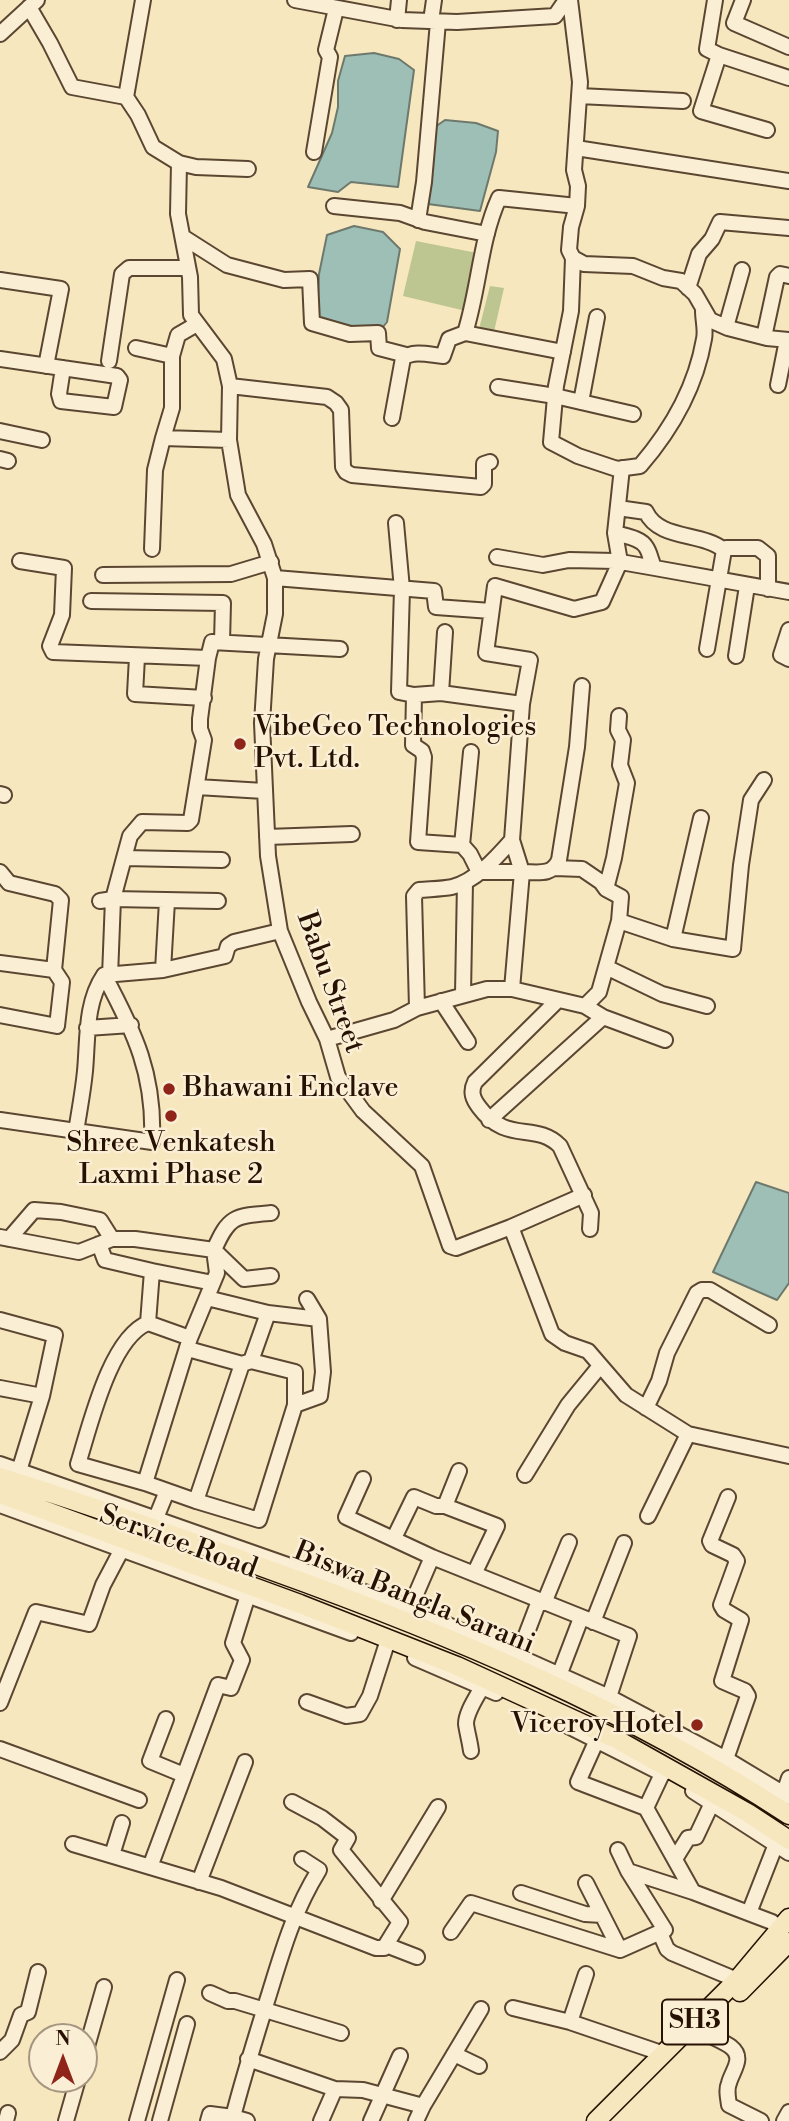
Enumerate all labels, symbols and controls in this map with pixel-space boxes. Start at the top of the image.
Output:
place label: VibeGeo Technologies Pvt. Ltd. [254,711,537,777]
marker: VibeGeo Technologies Pvt. Ltd. [232,736,248,752]
street label: Babu Street [288,908,370,1058]
place label: Bhawani Enclave [183,1072,399,1106]
marker: Bhawani Enclave [161,1081,177,1097]
marker: Shree Venkatesh Laxmi Phase 2 [163,1108,179,1124]
place label: Shree Venkatesh Laxmi Phase 2 [66,1127,276,1193]
street label: Service Road [94,1499,262,1587]
street label: Biswa Bangla Sarani [289,1535,539,1663]
place label: Viceroy Hotel [511,1708,683,1742]
marker: Viceroy Hotel [689,1717,705,1733]
road number: SH3 [662,1999,728,2044]
north arrow [28,2023,98,2093]
text: N [55,2027,71,2051]

